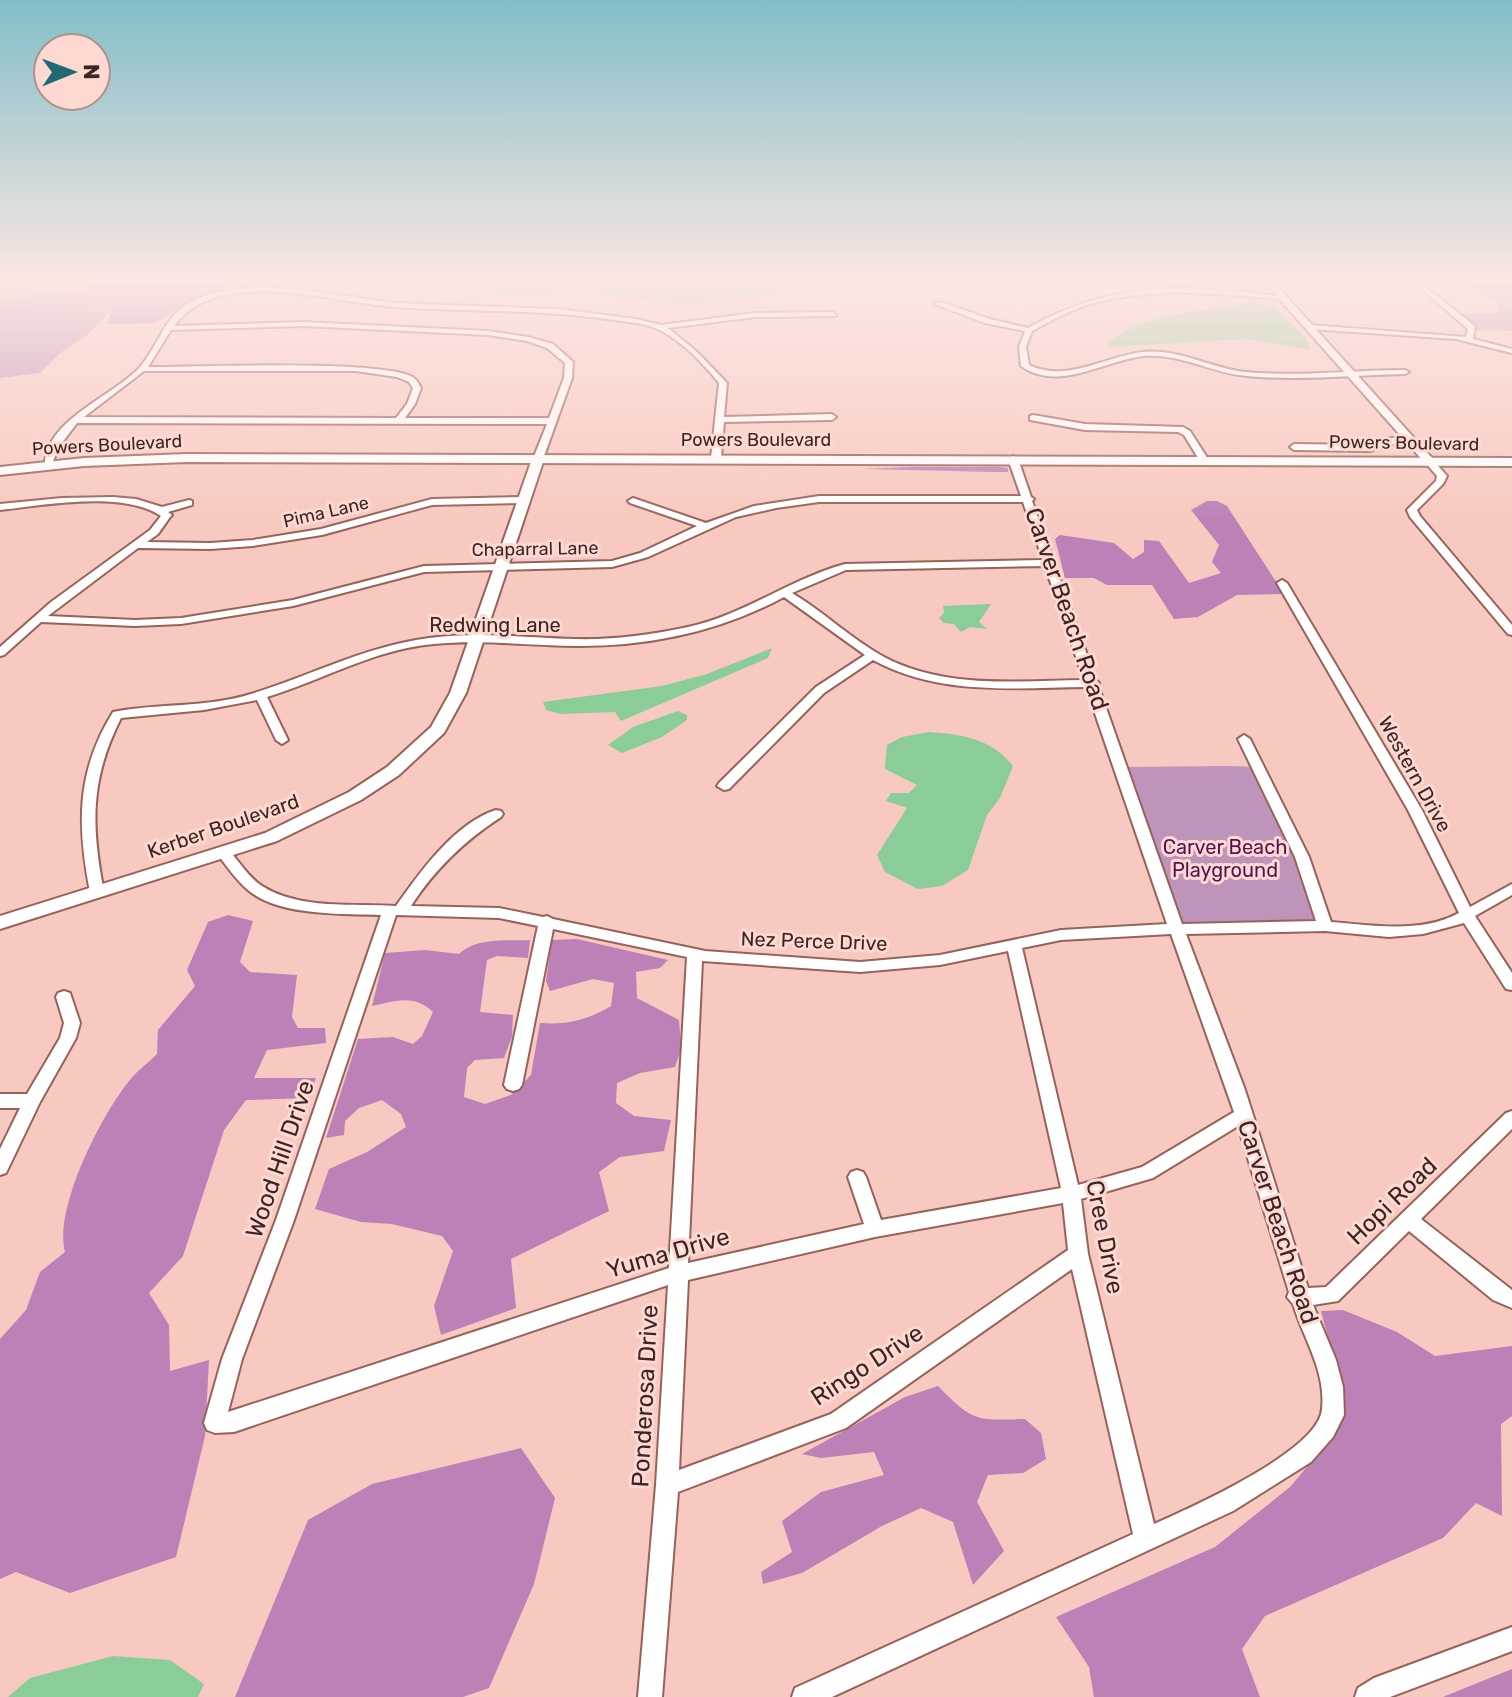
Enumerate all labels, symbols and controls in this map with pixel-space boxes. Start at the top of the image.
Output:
north arrow [32,32,112,112]
text: N [78,64,105,80]
street label: Powers Boulevard [681,429,831,451]
street label: Powers Boulevard [31,430,183,460]
street label: Powers Boulevard [1329,431,1479,455]
street label: Pima Lane [281,491,371,533]
street label: Carver Beach Road [1019,504,1115,714]
street label: Chaparral Lane [471,537,599,561]
street label: Redwing Lane [429,613,561,637]
street label: Western Drive [1373,712,1457,836]
street label: Kerber Boulevard [144,789,302,863]
park label: Carver Beach Playground [1163,835,1287,882]
street label: Nez Perce Drive [740,926,888,956]
street label: Wood Hill Drive [240,1077,320,1241]
street label: Carver Beach Road [1232,1117,1324,1327]
street label: Hopi Road [1341,1151,1443,1251]
street label: Cree Drive [1080,1178,1130,1296]
street label: Yuma Drive [603,1222,733,1284]
street label: Ponderosa Drive [626,1304,664,1488]
street label: Ringo Drive [806,1318,928,1412]

